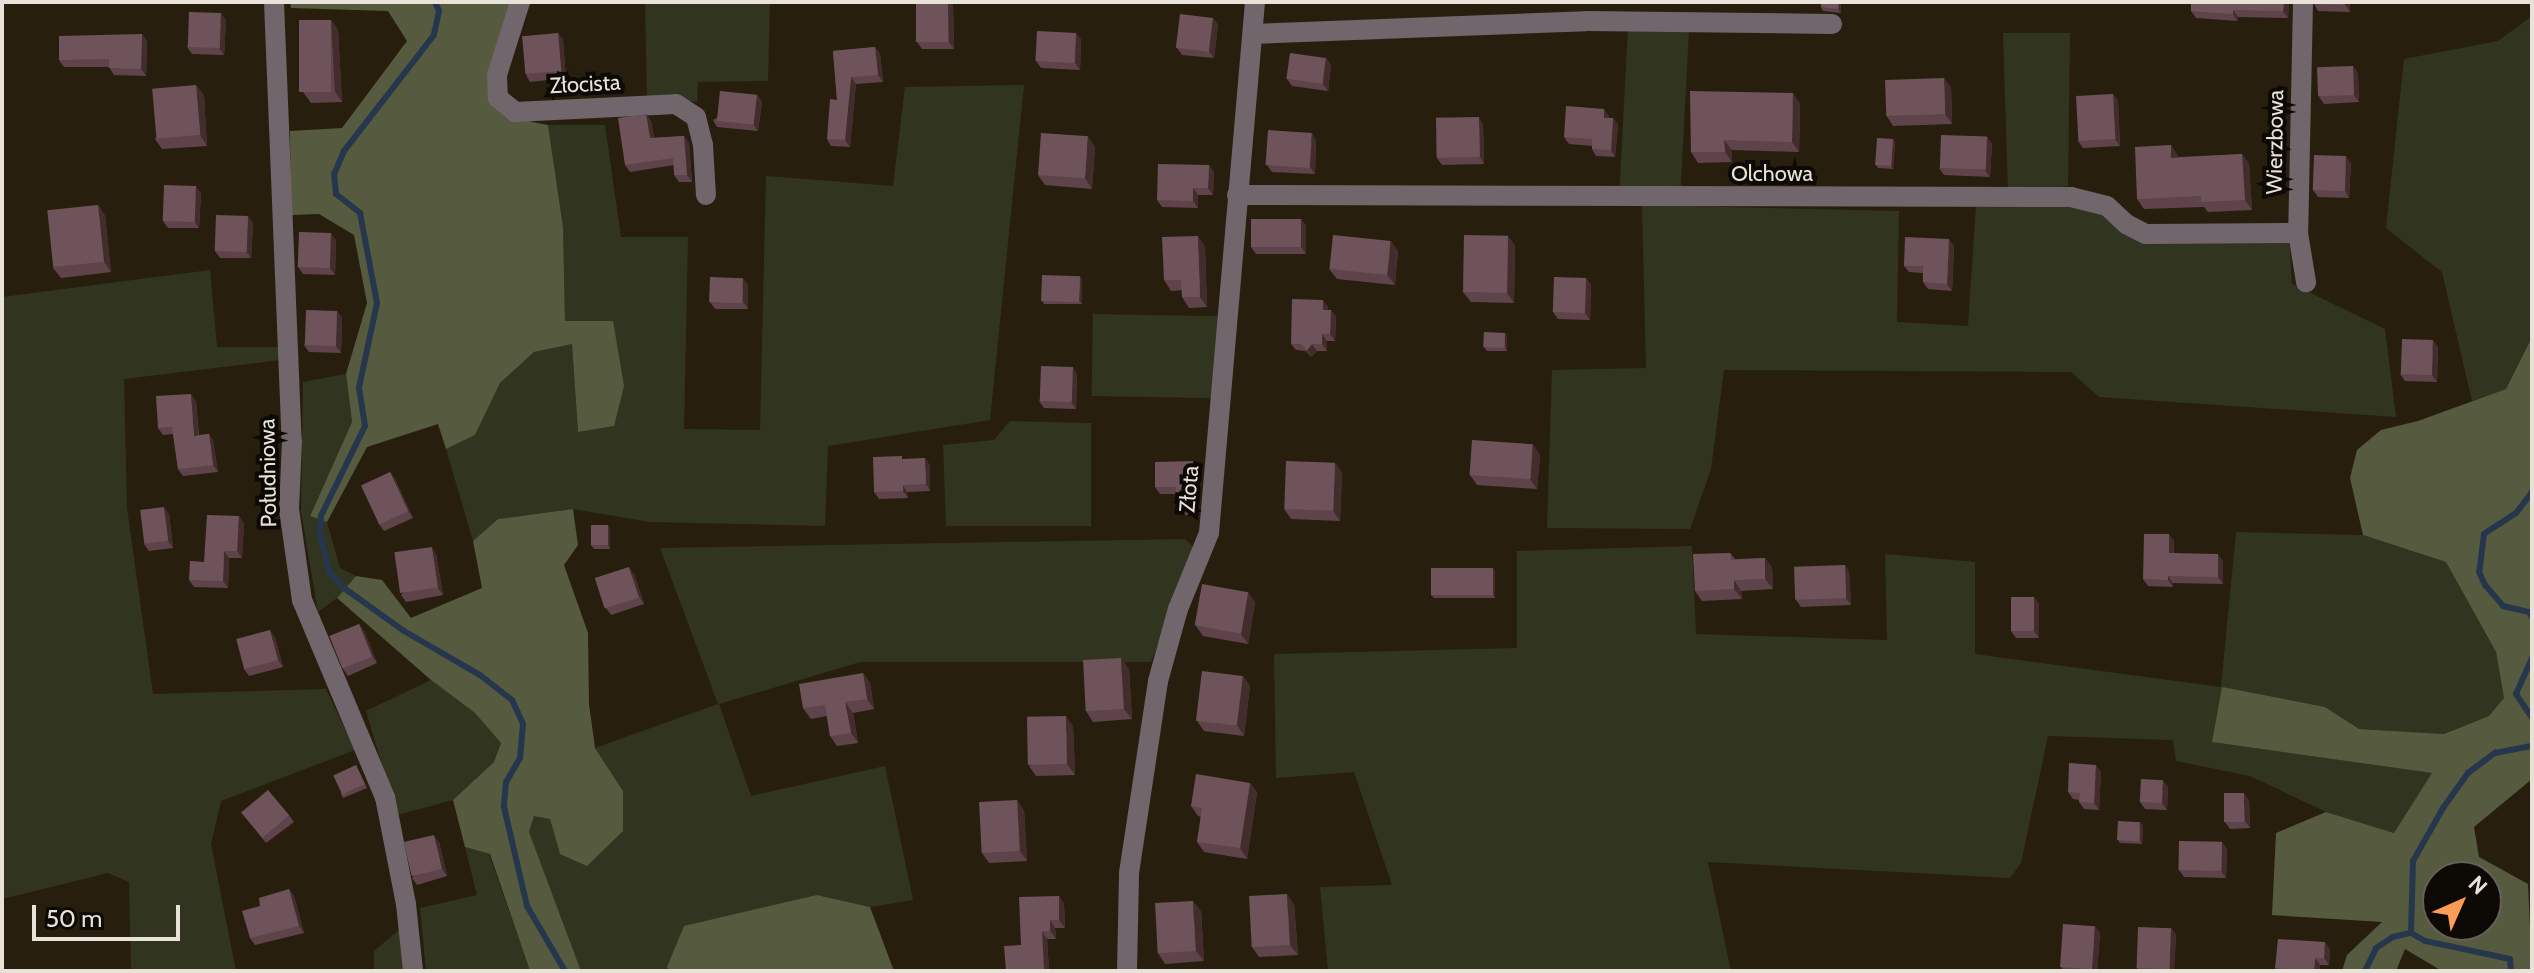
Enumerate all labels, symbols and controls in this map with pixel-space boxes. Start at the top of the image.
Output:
street label: Złocista [549,69,621,99]
street label: Wierzbowa [2261,89,2289,195]
street label: Olchowa [1731,161,1813,187]
street label: Południowa [254,418,282,528]
street label: Złota [1174,464,1204,514]
north arrow [2422,861,2502,941]
text: N [2463,870,2493,900]
scale bar [36,889,184,939]
text: 50 m [46,904,102,933]

